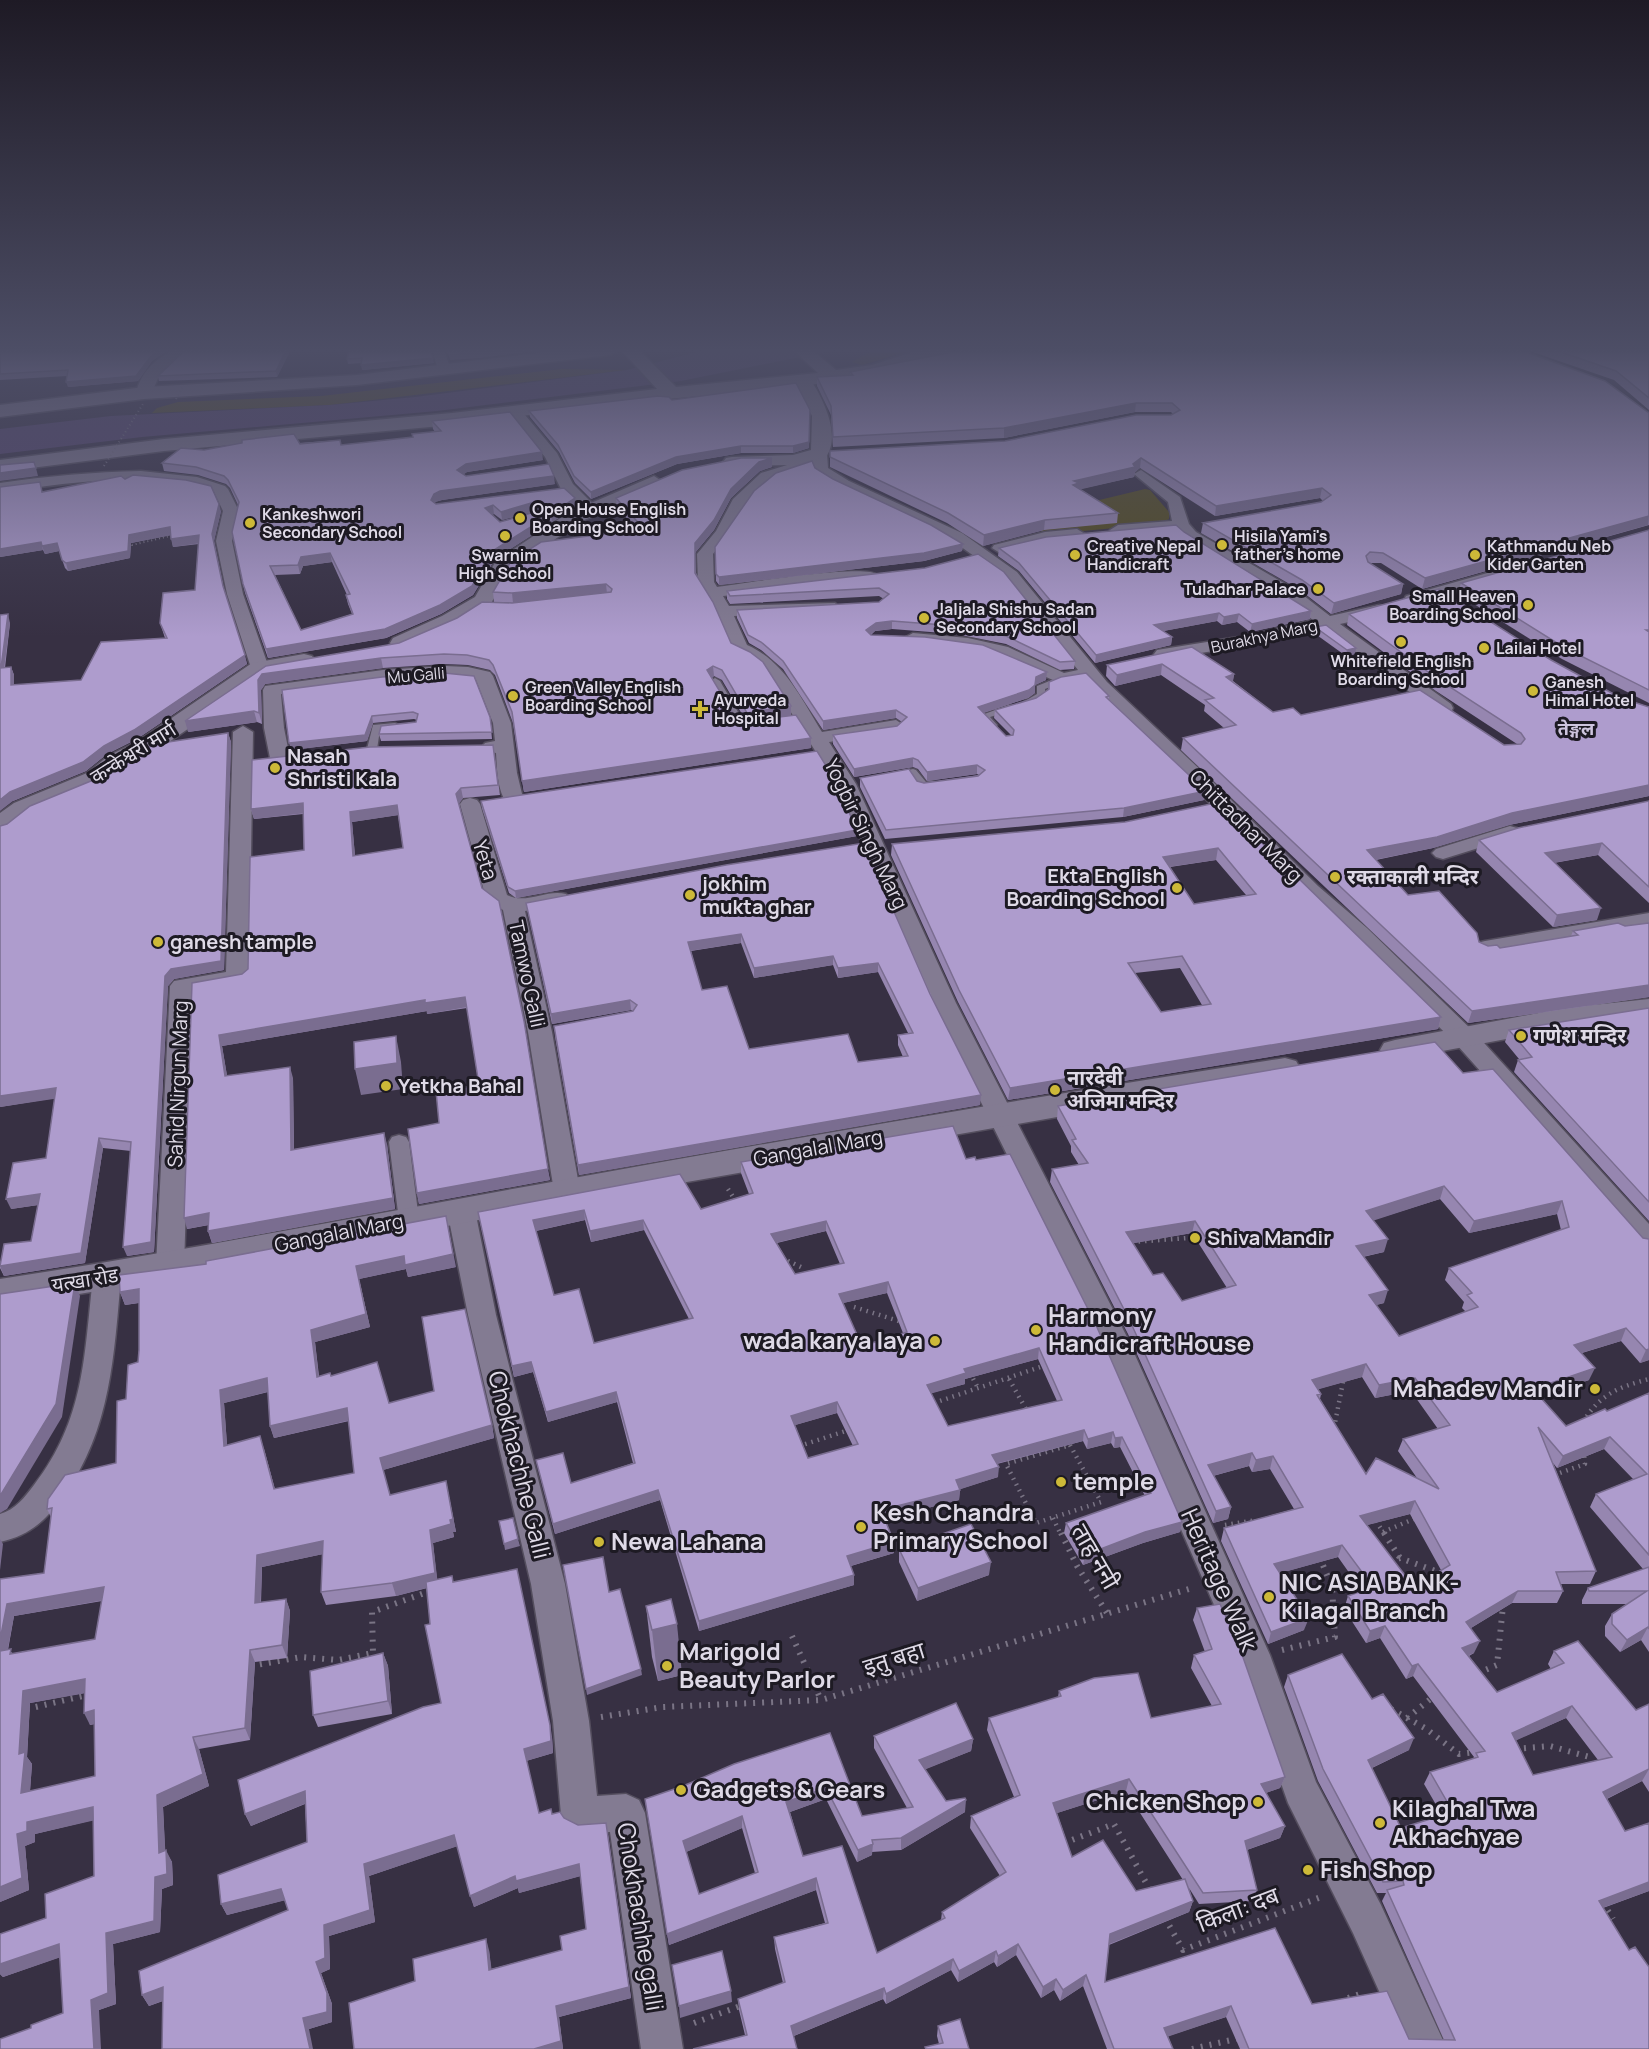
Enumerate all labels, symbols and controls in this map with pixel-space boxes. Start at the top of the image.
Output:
place label: Open House English Boarding School [532,498,686,538]
place label: Kankeshwori Secondary School [262,503,402,543]
marker: Open House English Boarding School [513,511,527,525]
marker: Kankeshwori Secondary School [243,516,257,530]
place label: Hisila Yami's father's home [1234,525,1341,565]
marker: Swarnim High School [498,529,512,543]
place label: Creative Nepal Handicraft [1087,535,1201,575]
place label: Kathmandu Neb Kider Garten [1487,535,1611,575]
marker: Hisila Yami's father's home [1215,538,1229,552]
place label: Swarnim High School [458,544,552,584]
marker: Creative Nepal Handicraft [1068,548,1082,562]
marker: Kathmandu Neb Kider Garten [1468,548,1482,562]
place label: Tuladhar Palace [1183,578,1306,600]
marker: Tuladhar Palace [1311,582,1325,596]
place label: Small Heaven Boarding School [1389,585,1516,625]
place label: Jaljala Shishu Sadan Secondary School [936,598,1094,638]
marker: Small Heaven Boarding School [1521,598,1535,612]
marker: Jaljala Shishu Sadan Secondary School [917,611,931,625]
street label: Burakhya Marg [1209,614,1319,658]
marker: Whitefield English Boarding School [1394,635,1408,649]
place label: Lailai Hotel [1496,637,1582,659]
marker: Lailai Hotel [1477,641,1491,655]
place label: Whitefield English Boarding School [1330,650,1472,690]
street label: Mu Galli [386,662,446,688]
place label: Ganesh Himal Hotel [1545,671,1634,711]
place label: Green Valley English Boarding School [525,676,681,716]
marker: Ganesh Himal Hotel [1526,684,1540,698]
marker: Green Valley English Boarding School [506,689,520,703]
place label: Ayurveda Hospital [714,689,787,729]
marker: Ayurveda Hospital [691,700,709,718]
street label: कन्केश्वरी मार्ग [85,715,182,790]
district label: तेङ्गल [1558,716,1595,740]
place label: Nasah Shristi Kala [287,742,397,792]
street label: Yogbir Singh Marg [818,754,915,913]
marker: Nasah Shristi Kala [268,761,282,775]
street label: Chittadhar Marg [1184,763,1309,888]
street label: Yeta [467,837,504,883]
place label: Ekta English Boarding School [1006,862,1165,912]
place label: रक्ताकाली मन्दिर [1347,863,1480,890]
place label: jokhim mukta ghar [701,870,812,920]
marker: रक्ताकाली मन्दिर [1328,870,1342,884]
marker: Ekta English Boarding School [1170,881,1184,895]
marker: jokhim mukta ghar [683,888,697,902]
street label: Tamwo Galli [503,918,552,1030]
place label: ganesh tample [170,928,314,955]
marker: ganesh tample [151,935,165,949]
street label: Sahid Nirgun Marg [161,1000,194,1168]
place label: गणेश मन्दिर [1533,1022,1627,1049]
marker: गणेश मन्दिर [1514,1029,1528,1043]
place label: नारदेवी अजिमा मन्दिर [1067,1064,1175,1114]
place label: Yetkha Bahal [398,1072,522,1099]
marker: Yetkha Bahal [379,1079,393,1093]
marker: नारदेवी अजिमा मन्दिर [1048,1083,1062,1097]
street label: Gangalal Marg [751,1123,885,1172]
street label: Gangalal Marg [272,1207,406,1258]
place label: Shiva Mandir [1207,1224,1331,1251]
marker: Shiva Mandir [1188,1231,1202,1245]
street label: यत्खा रोड [50,1261,120,1298]
place label: Harmony Handicraft House [1048,1298,1251,1359]
place label: wada karya laya [743,1323,923,1356]
marker: Harmony Handicraft House [1029,1323,1043,1337]
marker: wada karya laya [928,1334,942,1348]
street label: Chokhachhe Galli [481,1367,560,1562]
place label: Mahadev Mandir [1393,1371,1583,1404]
marker: Mahadev Mandir [1588,1382,1602,1396]
place label: temple [1073,1464,1154,1497]
marker: temple [1054,1475,1068,1489]
place label: Kesh Chandra Primary School [873,1495,1048,1556]
street label: Heritage Walk [1174,1503,1267,1657]
street label: ताह ननी [1064,1518,1129,1596]
marker: Kesh Chandra Primary School [854,1520,868,1534]
place label: Newa Lahana [611,1524,764,1557]
marker: Newa Lahana [592,1535,606,1549]
place label: NIC ASIA BANK- Kilagal Branch [1281,1565,1459,1626]
marker: NIC ASIA BANK- Kilagal Branch [1262,1590,1276,1604]
street label: इतु बहा [859,1632,929,1683]
place label: Marigold Beauty Parlor [679,1634,835,1695]
marker: Marigold Beauty Parlor [660,1659,674,1673]
place label: Gadgets & Gears [693,1772,885,1805]
marker: Gadgets & Gears [674,1783,688,1797]
place label: Chicken Shop [1086,1784,1246,1817]
place label: Kilaghal Twa Akhachyae [1392,1791,1535,1852]
marker: Chicken Shop [1251,1795,1265,1809]
marker: Kilaghal Twa Akhachyae [1373,1816,1387,1830]
street label: Chokhachhe galli [610,1820,673,2013]
place label: Fish Shop [1320,1852,1433,1885]
marker: Fish Shop [1301,1863,1315,1877]
street label: किला: दब [1192,1877,1285,1939]

